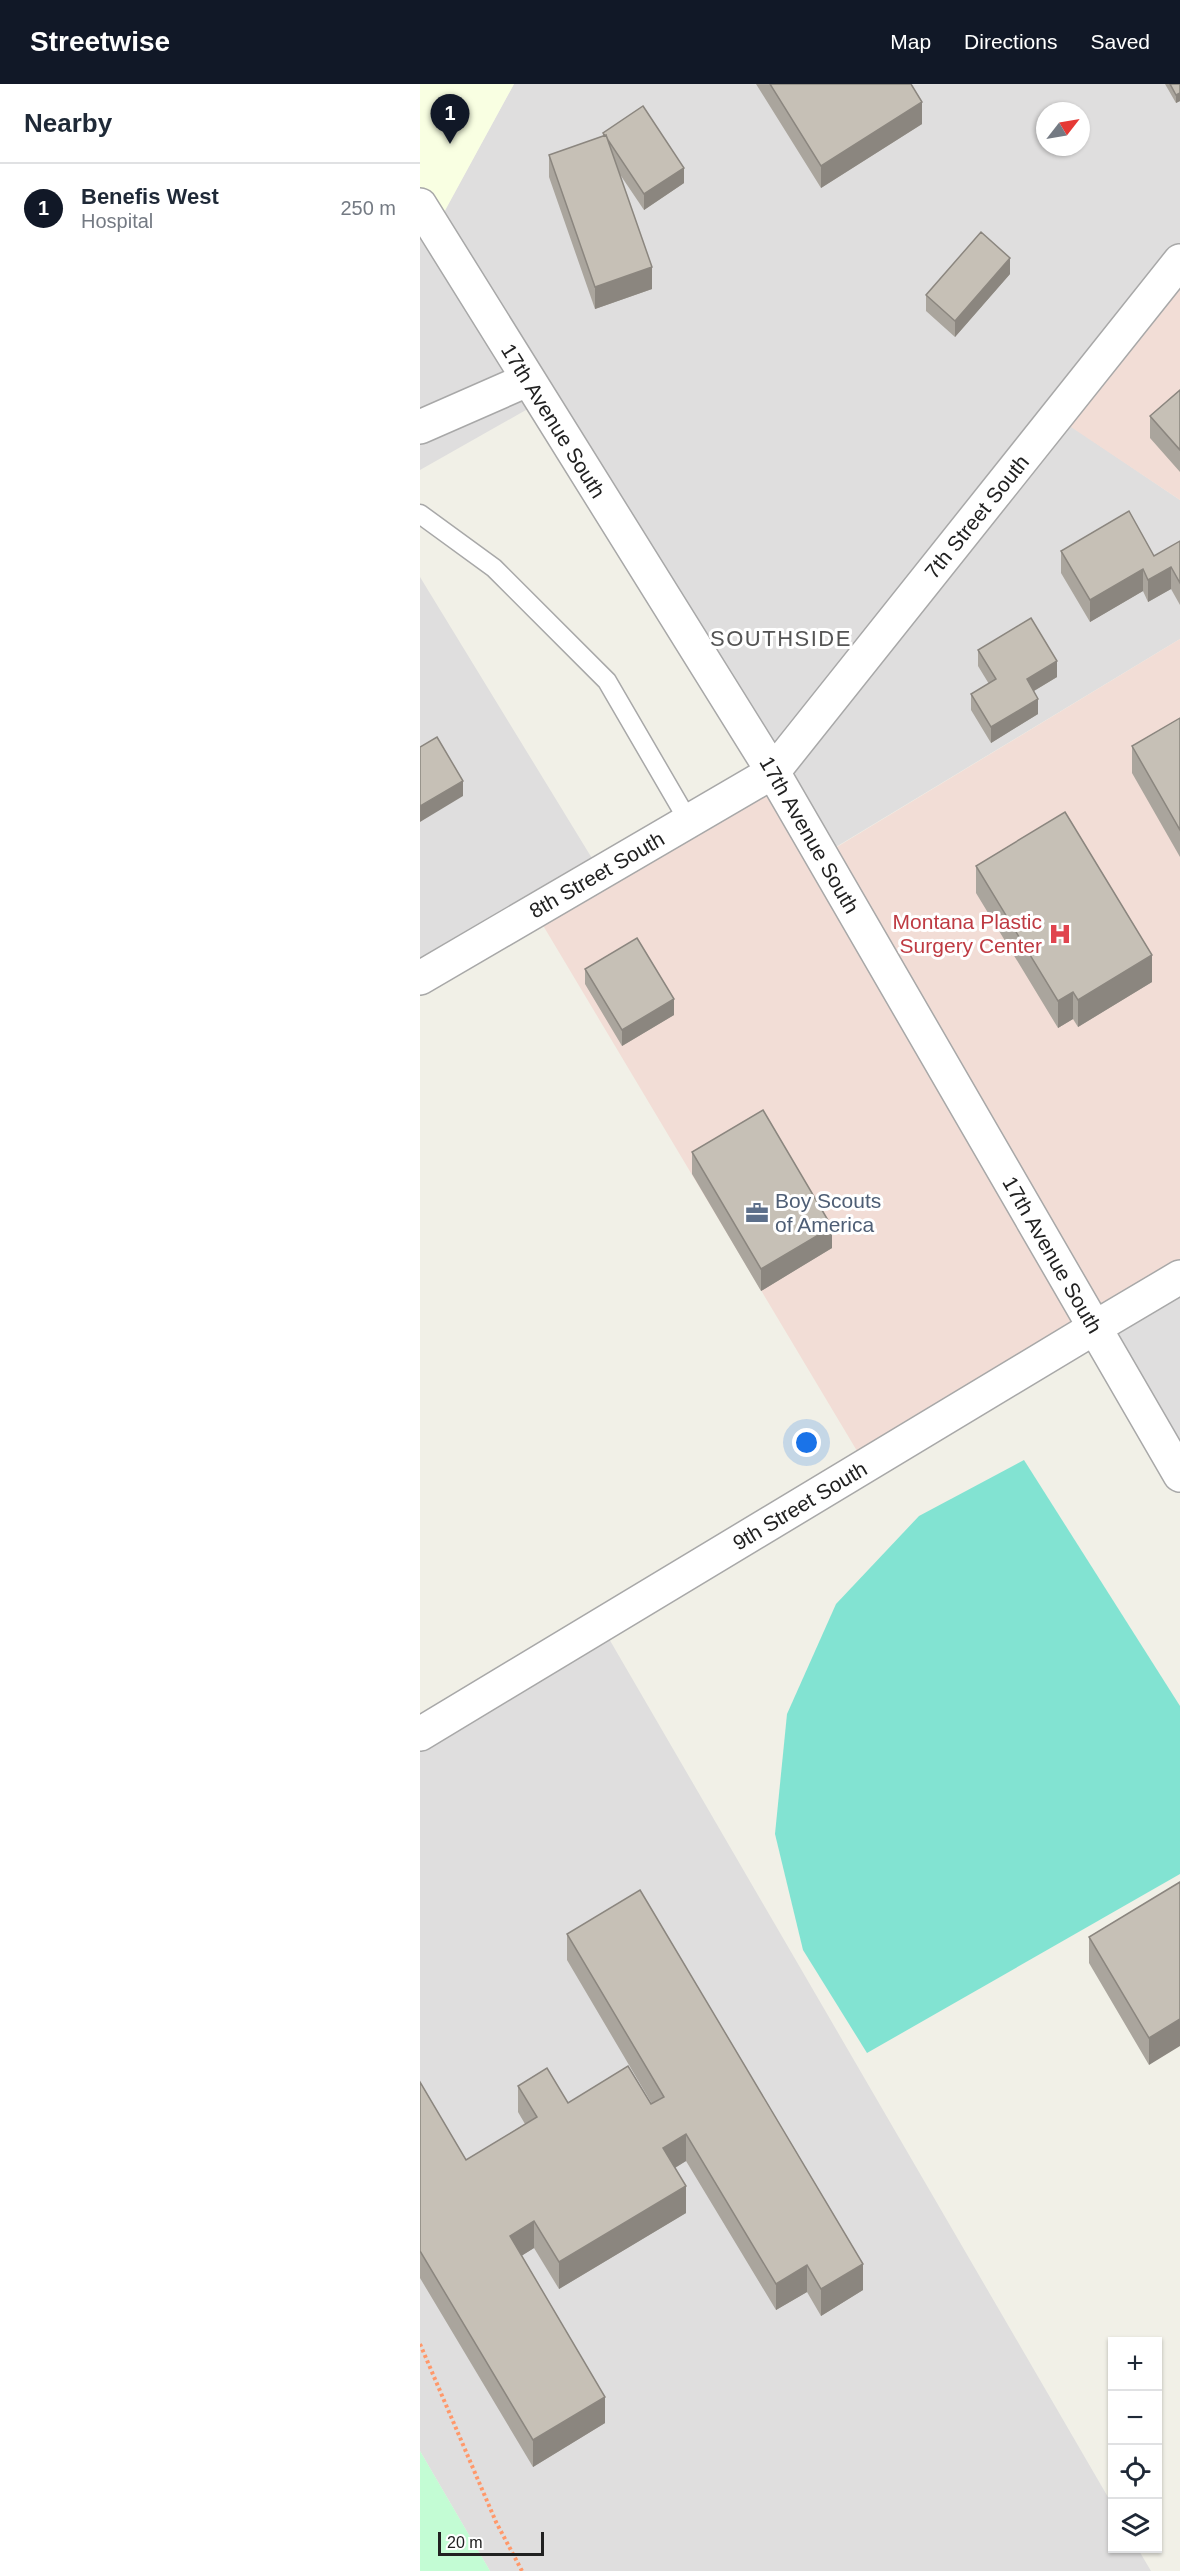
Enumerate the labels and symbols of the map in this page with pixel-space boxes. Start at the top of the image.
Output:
pin: 1 [430,94,470,144]
north arrow [1036,102,1090,156]
street label: 17th Avenue South [497,340,610,502]
street label: 7th Street South [920,450,1033,583]
district label: SOUTHSIDE [710,626,852,651]
street label: 17th Avenue South [755,752,864,917]
street label: 8th Street South [525,827,668,922]
place label: Montana Plastic Surgery Center [893,910,1042,957]
hospital icon: Montana Plastic Surgery Center [1047,921,1073,947]
street label: 17th Avenue South [998,1172,1107,1337]
place label: Boy Scouts of America [775,1189,881,1236]
office icon: Boy Scouts of America [744,1200,770,1226]
your location [792,1428,821,1457]
street label: 9th Street South [729,1457,871,1555]
scale bar [438,2529,544,2556]

